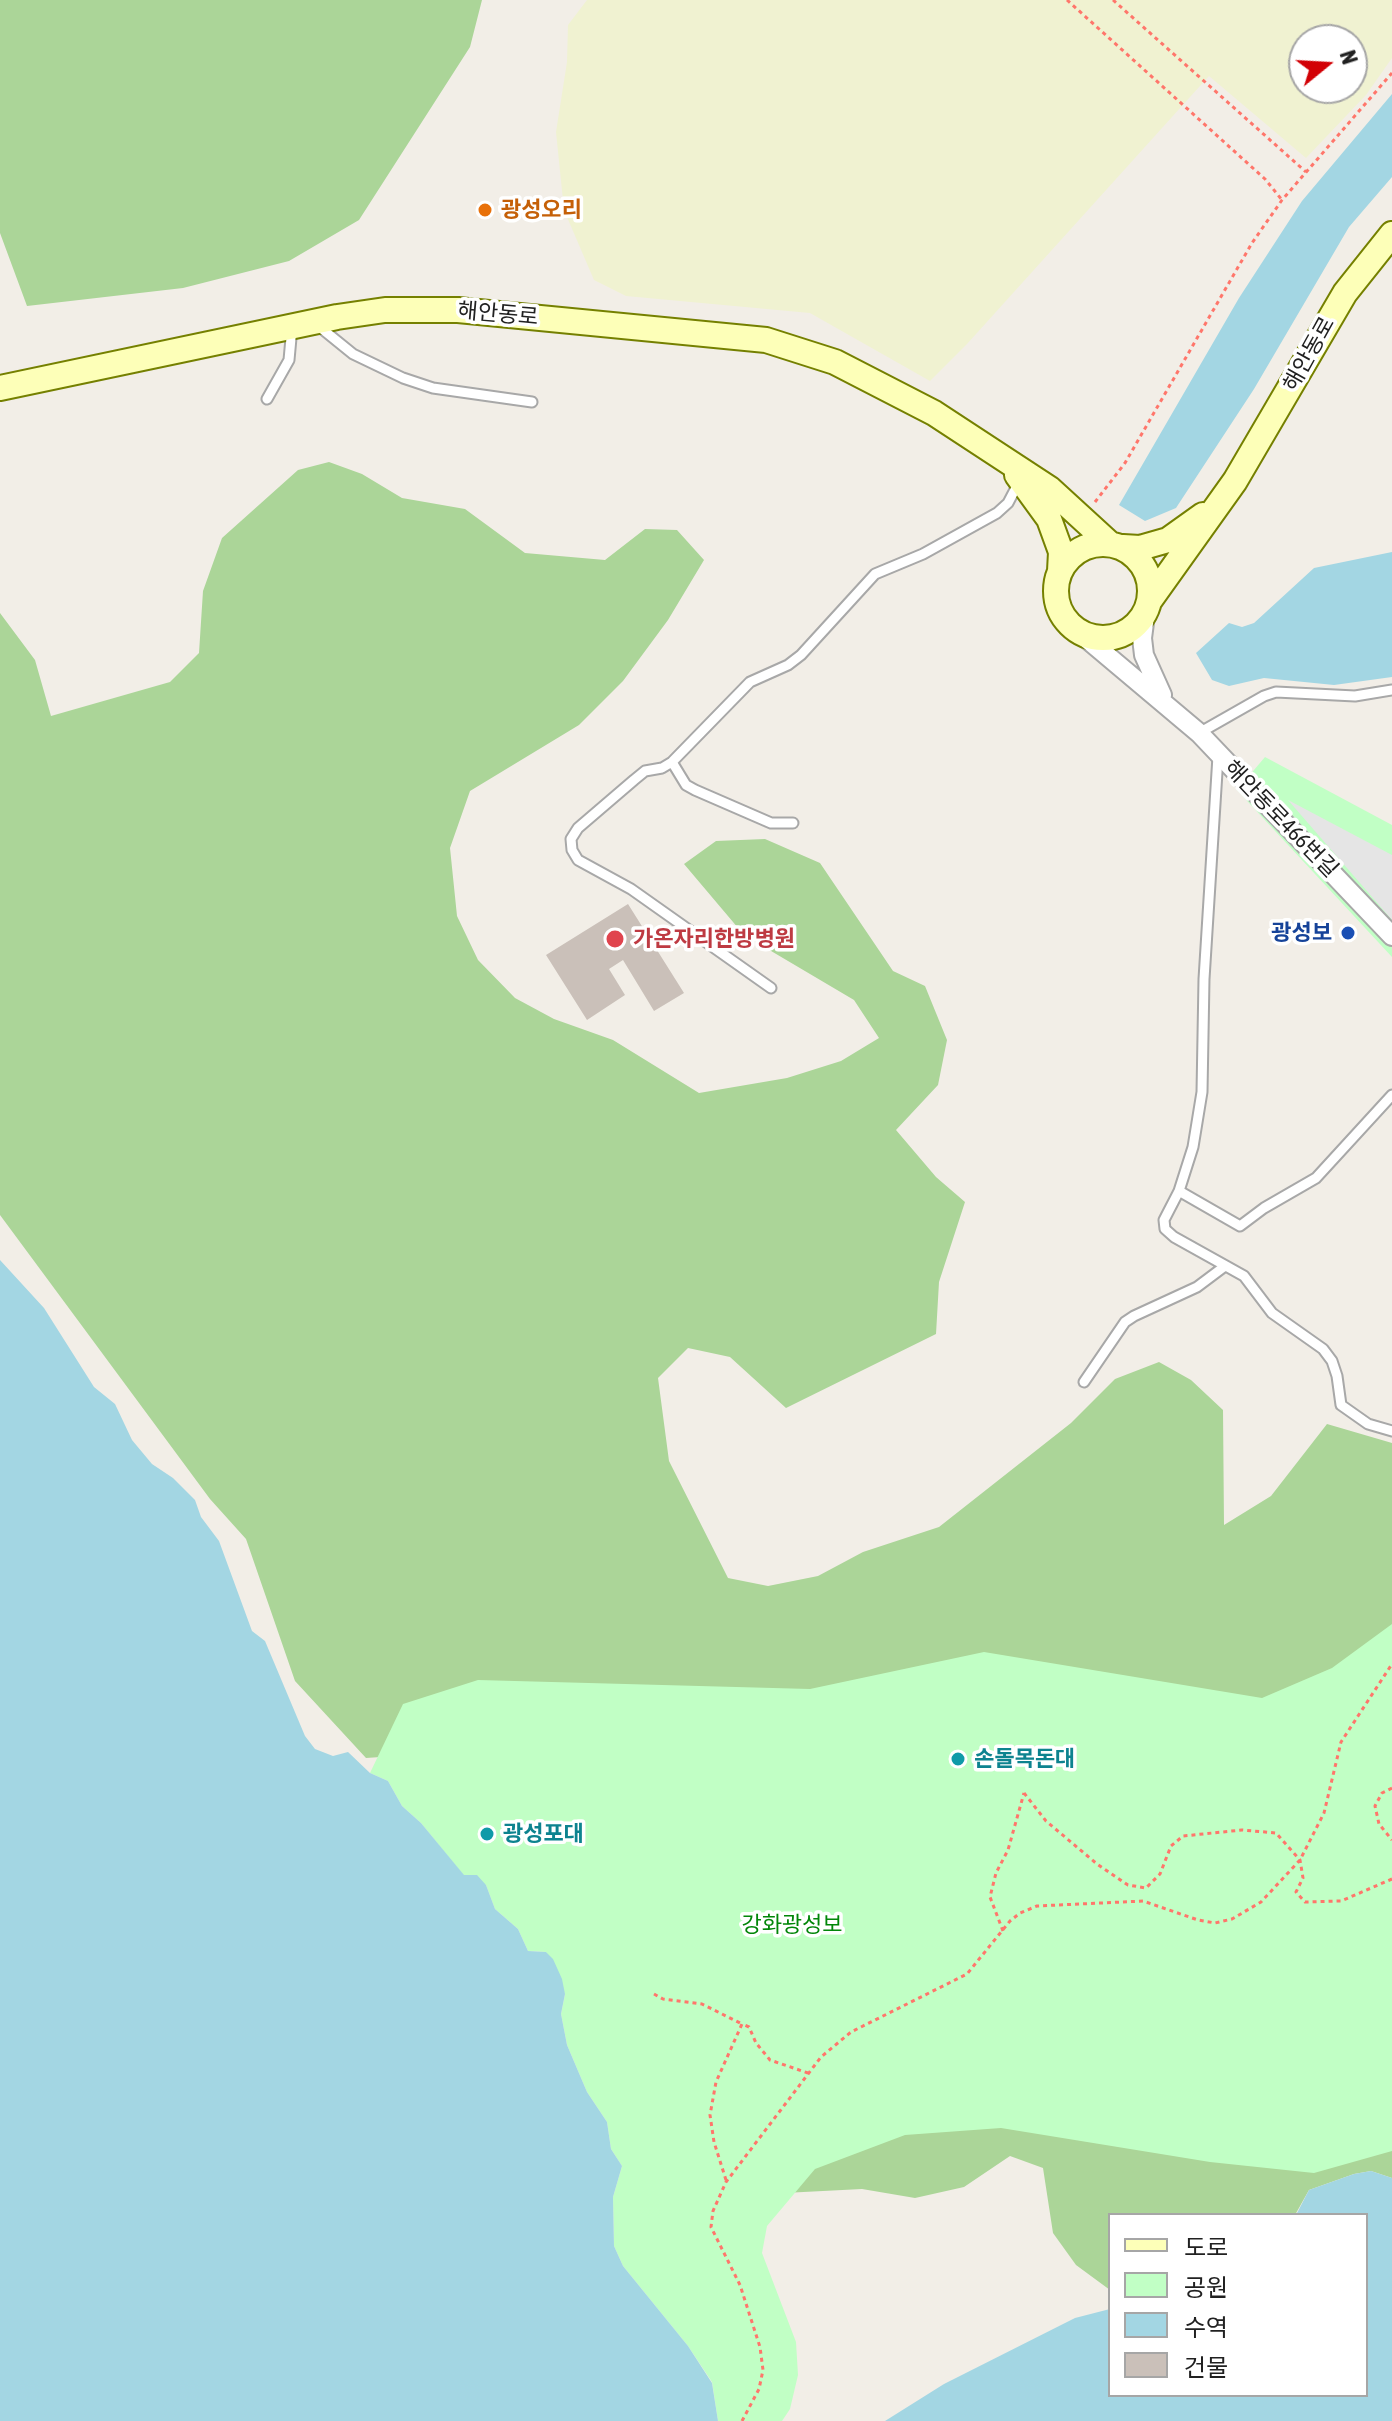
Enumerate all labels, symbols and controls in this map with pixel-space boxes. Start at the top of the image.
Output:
north arrow [1288,24,1368,104]
text: N [1335,47,1363,67]
place label: 광성오리 [501,197,582,223]
marker: 광성오리 [476,201,494,219]
street label: 해안동로 [457,297,539,331]
street label: 해안동로 [1278,312,1340,396]
street label: 해안동로466번길 [1219,755,1343,883]
place label: 광성보 [1271,920,1332,946]
marker: 광성보 [1339,924,1357,942]
place label: 가온자리한방병원 [633,926,795,952]
marker: 가온자리한방병원 [604,928,626,950]
place label: 손돌목돈대 [974,1746,1075,1772]
marker: 손돌목돈대 [949,1750,967,1768]
place label: 광성포대 [503,1821,584,1847]
marker: 광성포대 [478,1825,496,1843]
park label: 강화광성보 [741,1912,843,1938]
legend [1108,2213,1368,2397]
text: 도로 [1184,2234,1228,2261]
text: 공원 [1184,2274,1228,2301]
text: 수역 [1184,2314,1228,2341]
text: 건물 [1184,2354,1228,2381]

